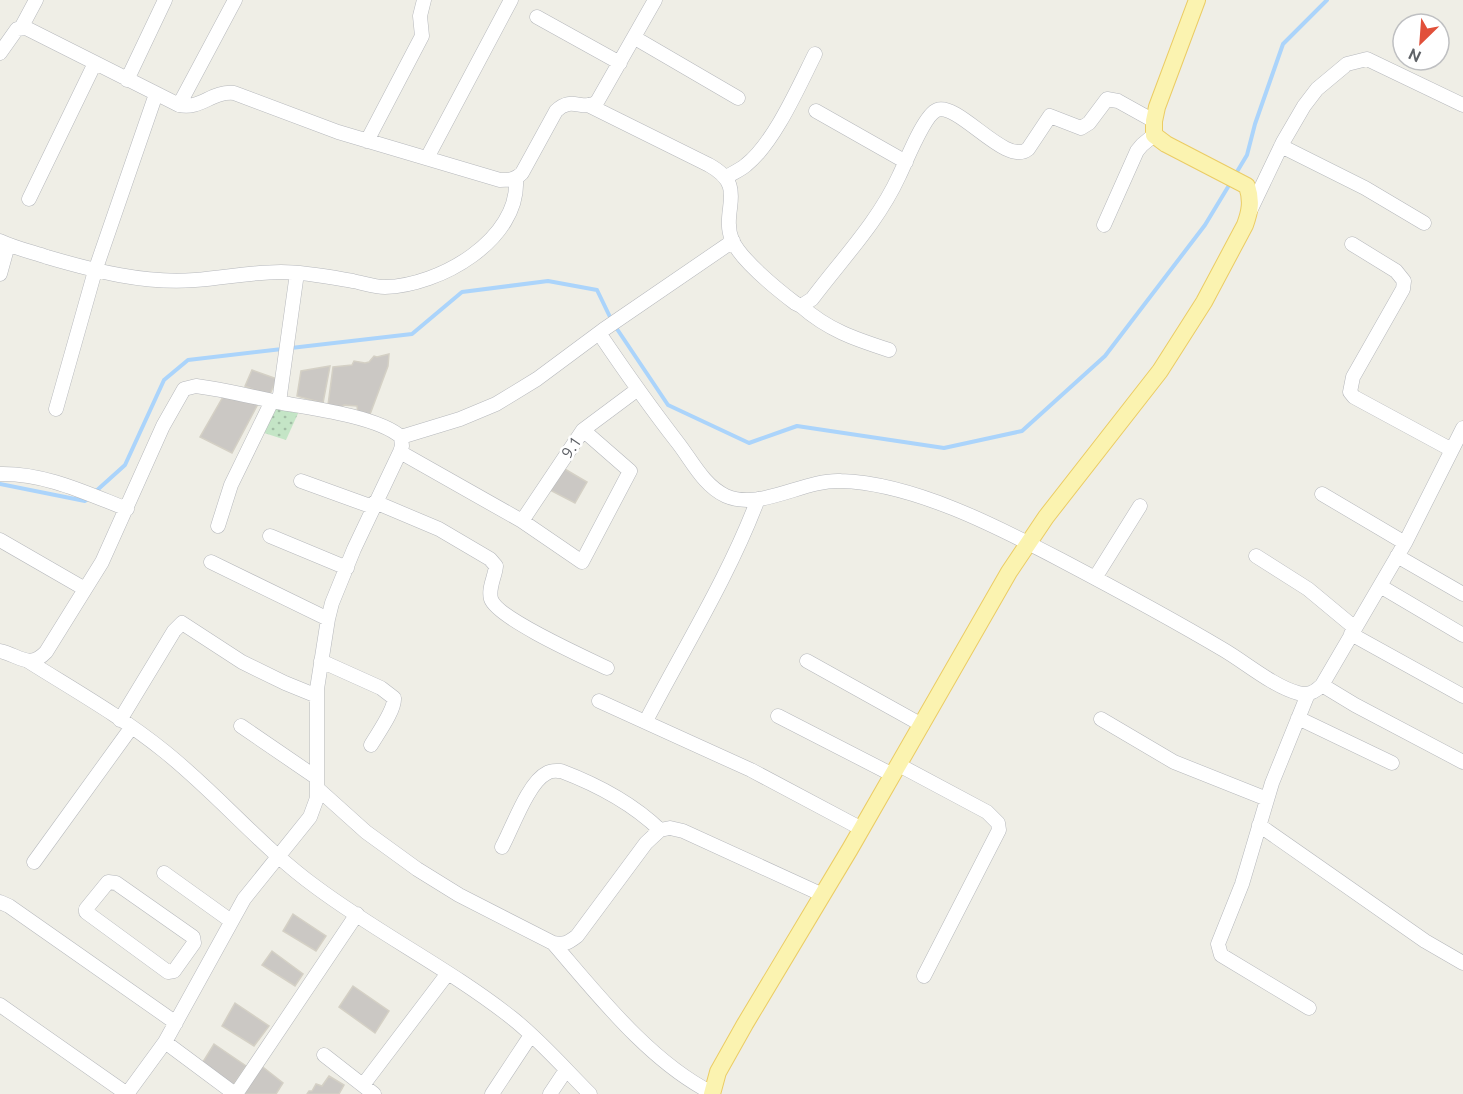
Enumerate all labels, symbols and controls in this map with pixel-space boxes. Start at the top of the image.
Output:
north arrow [1391,12,1451,72]
text: N [1405,45,1424,66]
street label: 9.1 [557,433,585,461]

